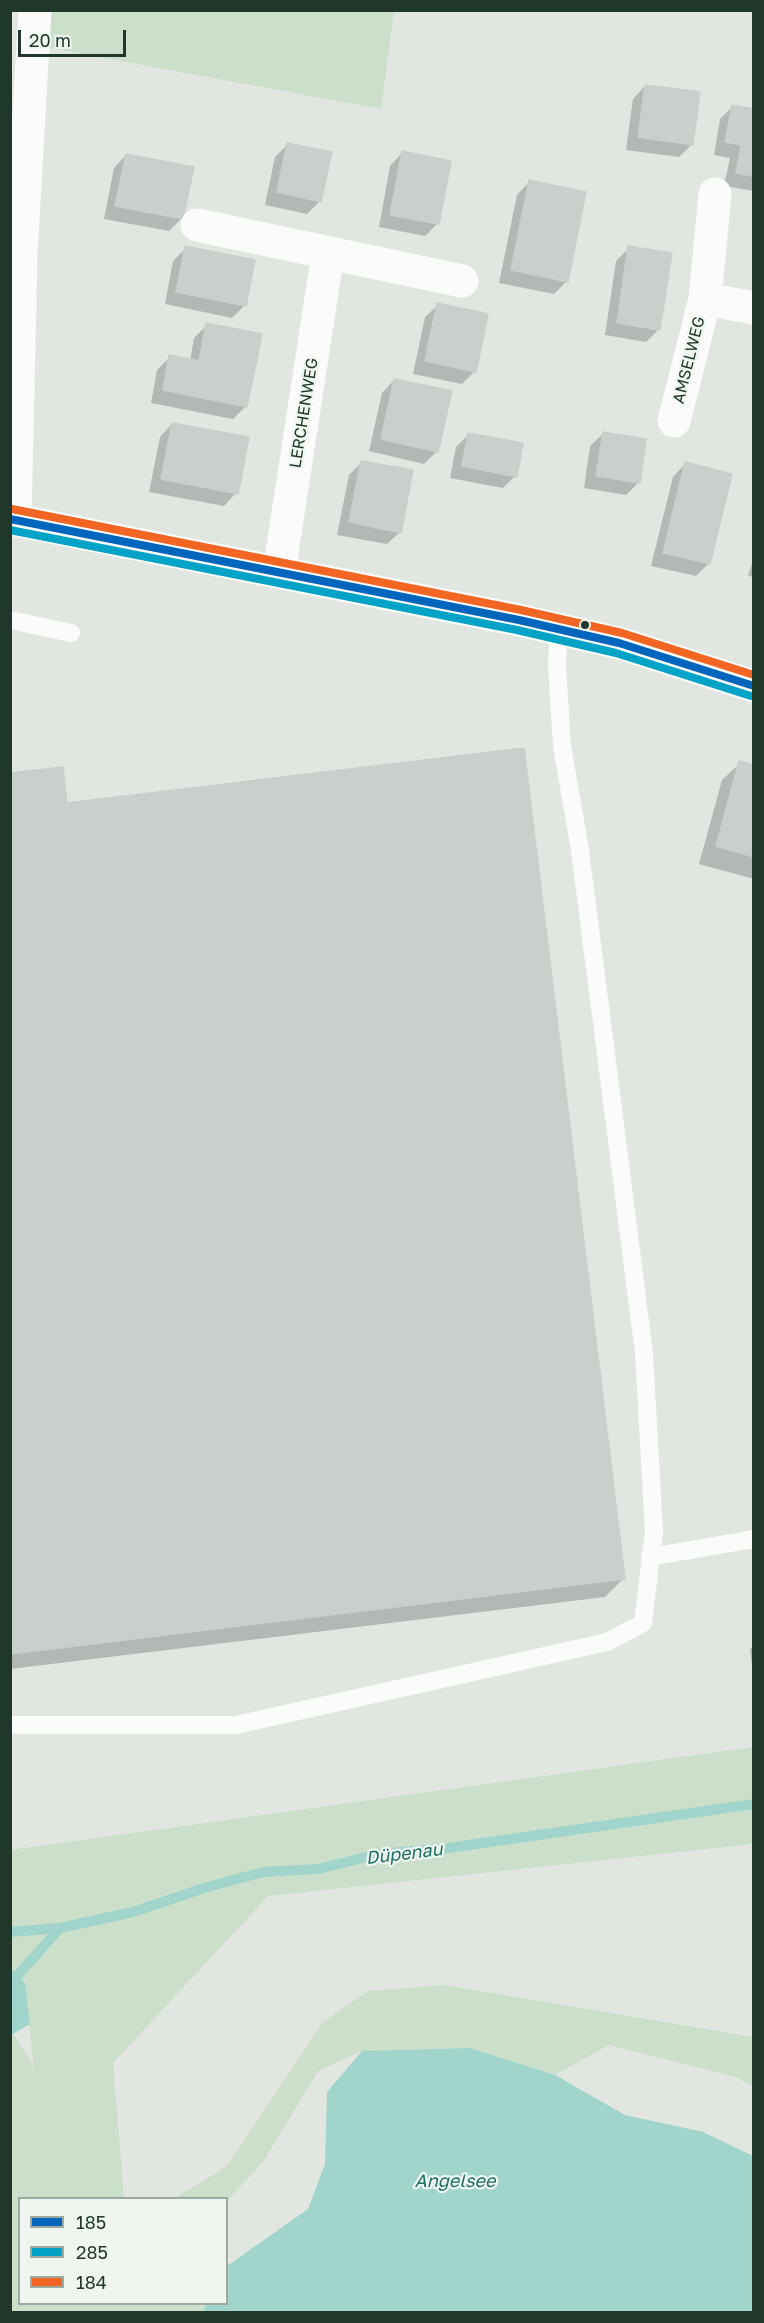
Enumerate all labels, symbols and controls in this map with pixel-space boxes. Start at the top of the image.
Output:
scale bar [21,18,129,56]
text: 20 m [29,29,71,51]
street label: AMSELWEG [669,315,709,405]
street label: LERCHENWEG [286,357,322,469]
unlabelled marker [579,619,591,631]
water label: Düpenau [364,1839,444,1869]
water label: Angelsee [415,2170,495,2192]
legend [18,2197,228,2305]
text: 185 [76,2211,106,2233]
text: 285 [76,2241,108,2263]
text: 184 [76,2271,107,2293]

